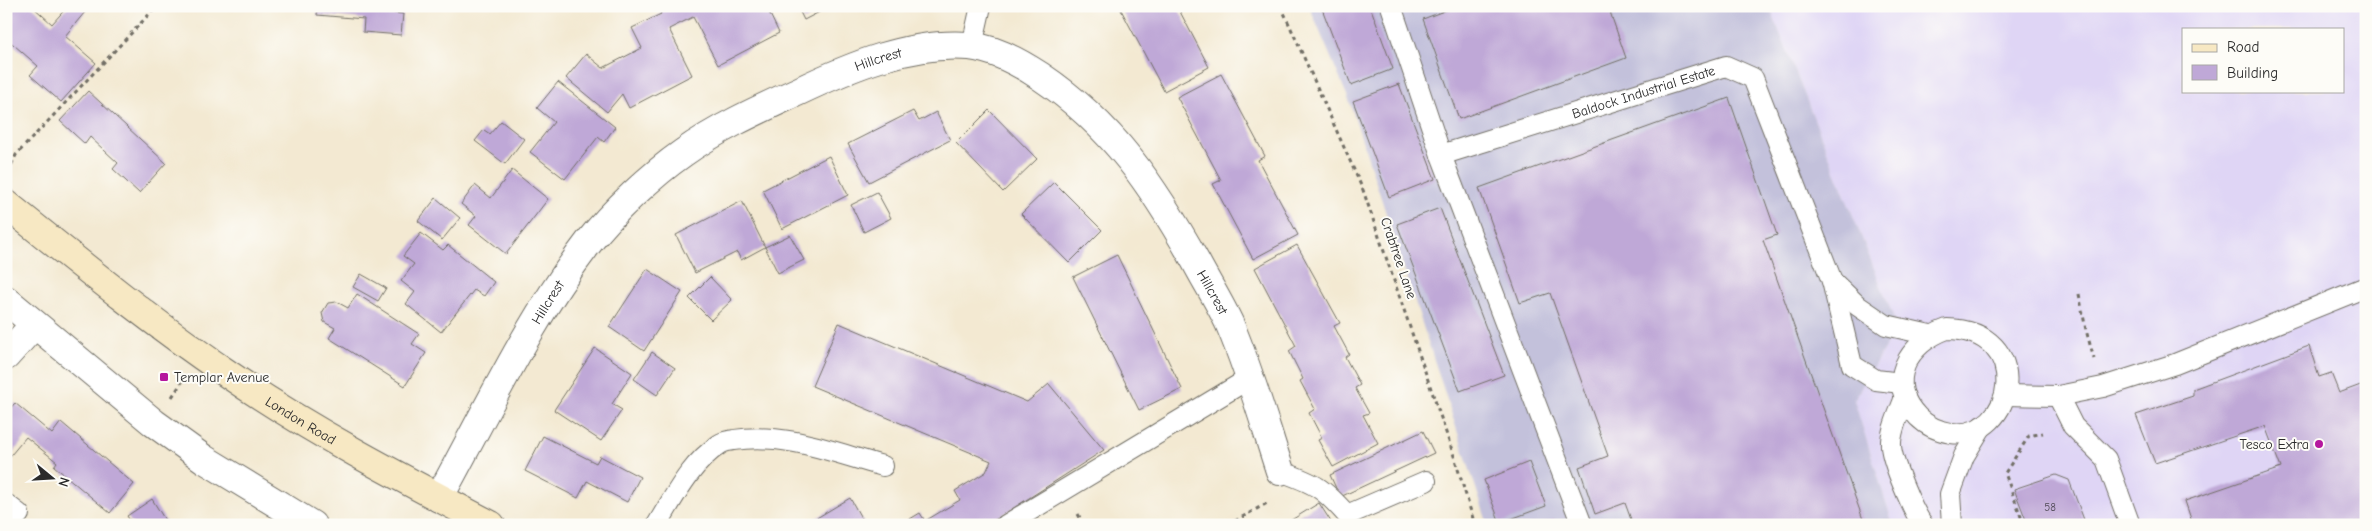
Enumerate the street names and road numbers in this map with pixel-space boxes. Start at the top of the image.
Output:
street label: Hillcrest [852,44,904,75]
street label: Baldock Industrial Estate [1570,62,1717,123]
street label: Crabtree Lane [1377,215,1420,301]
street label: Hillcrest [1193,267,1232,318]
street label: Hillcrest [528,276,569,327]
street label: London Road [262,393,339,449]

